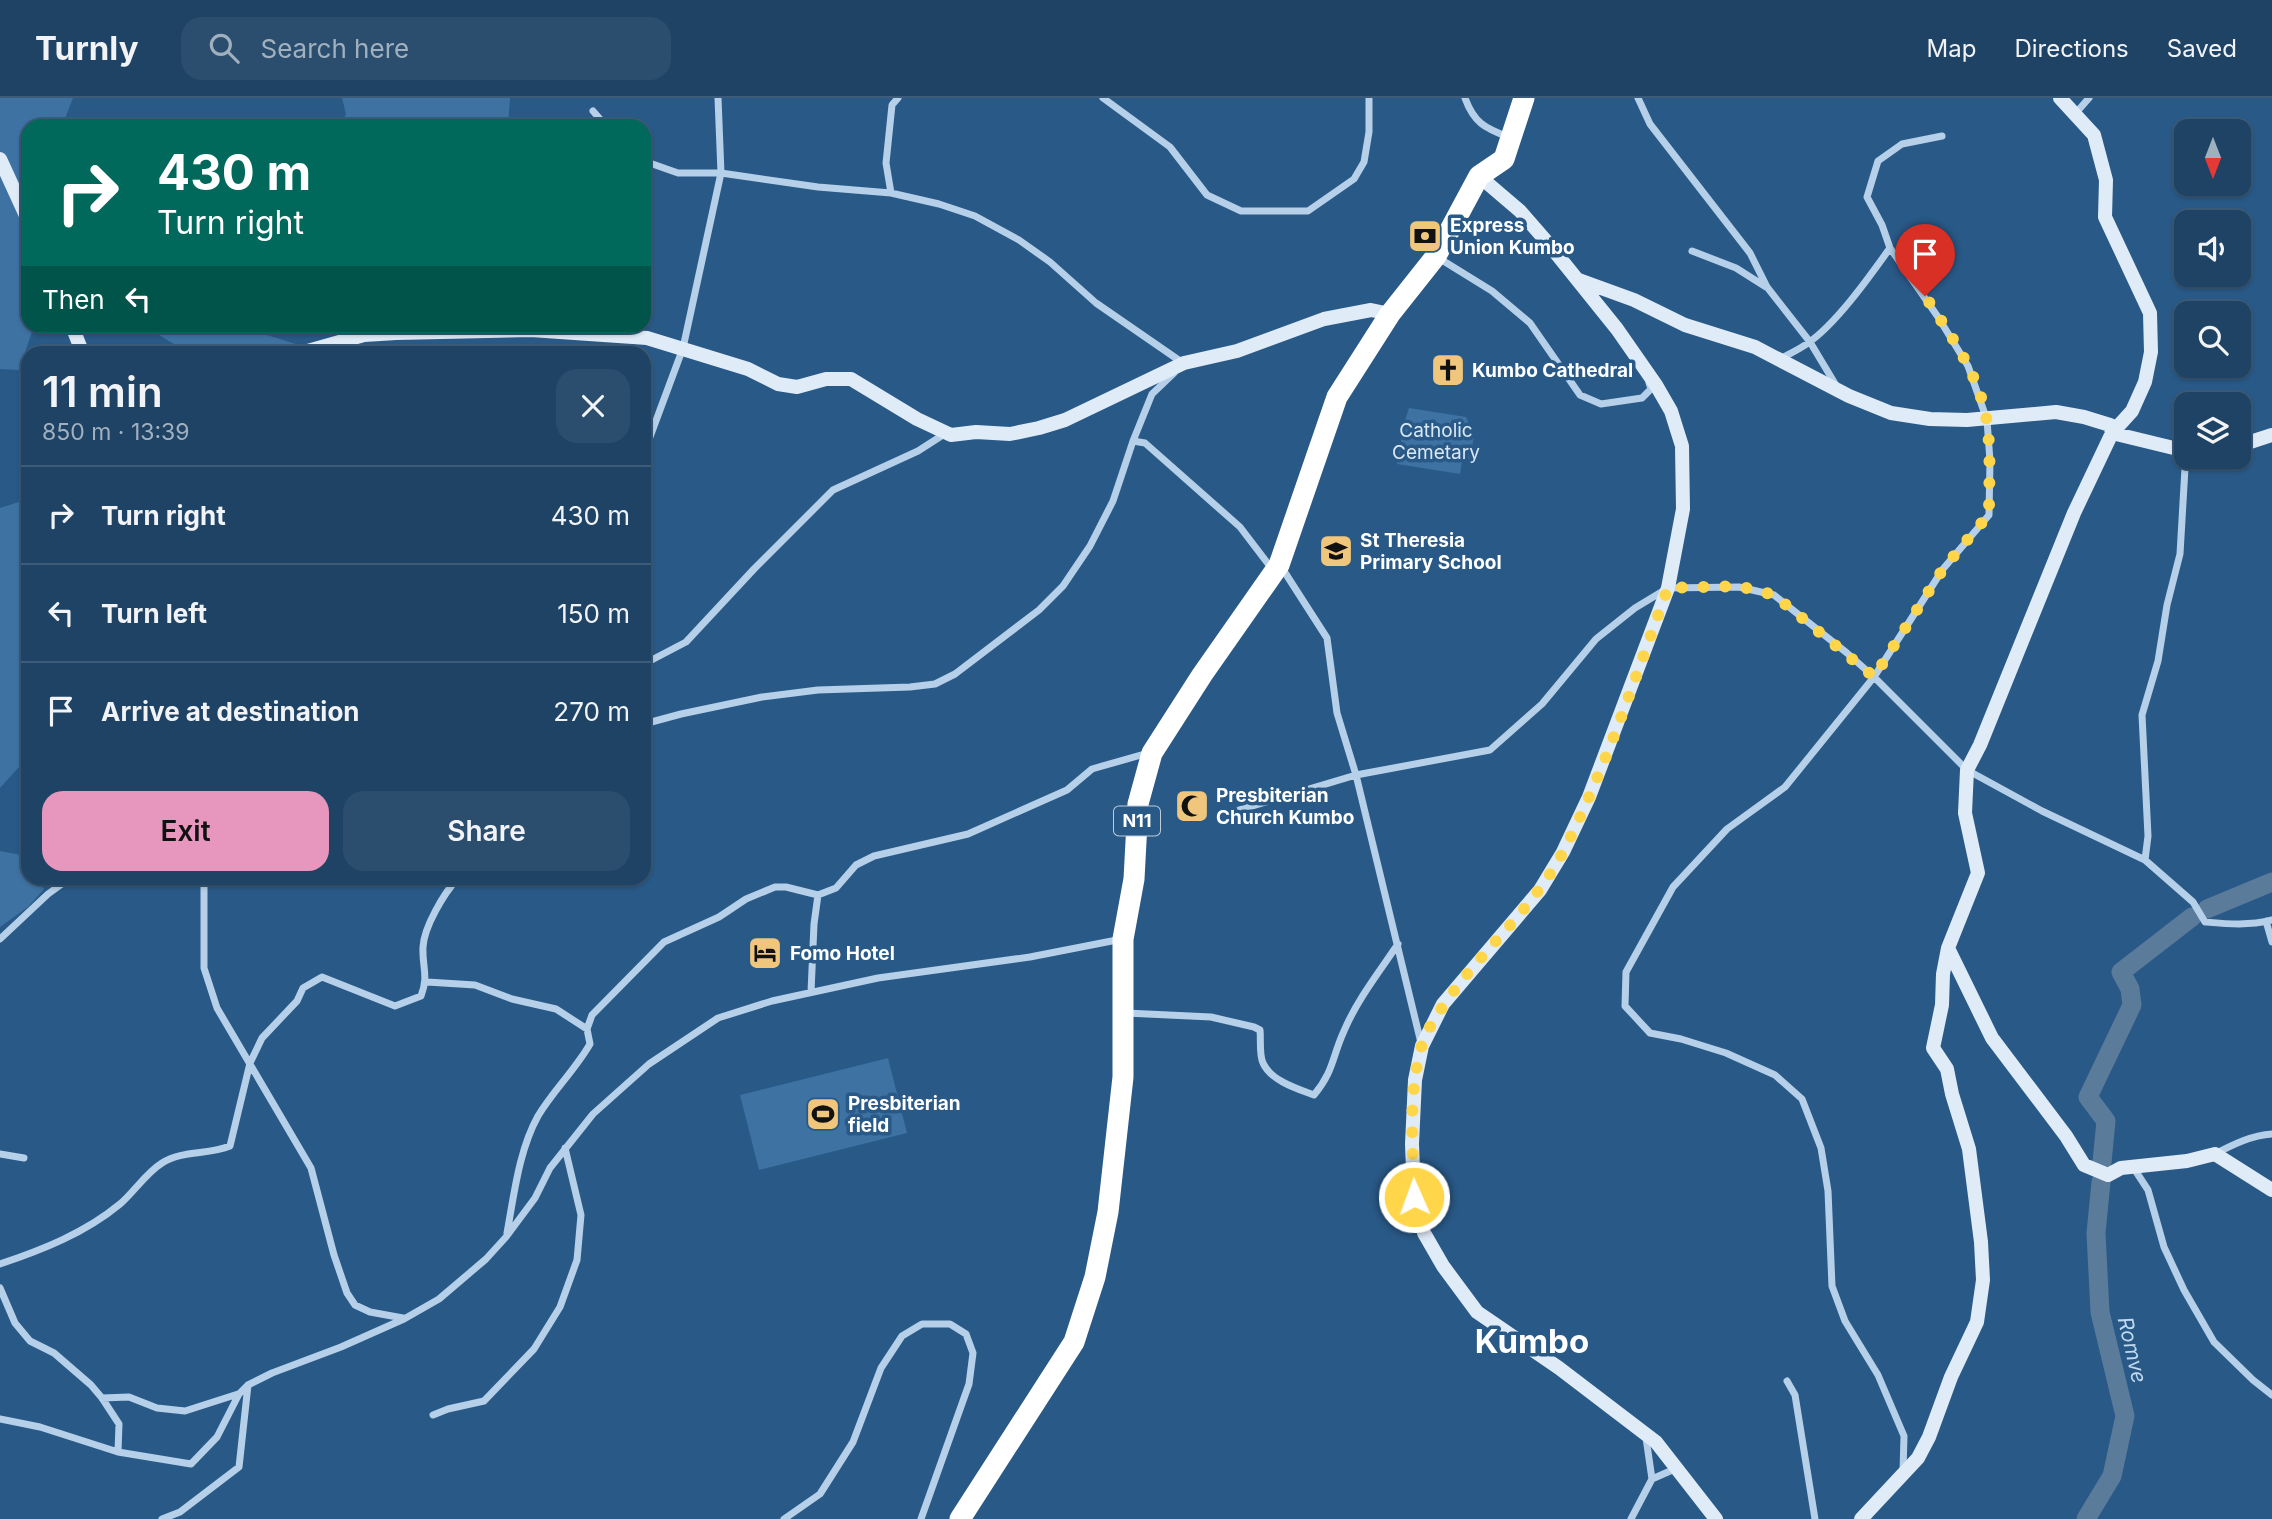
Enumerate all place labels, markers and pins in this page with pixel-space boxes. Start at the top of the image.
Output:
place label: Express Union Kumbo [1450,214,1575,259]
bank icon: Express Union Kumbo [1406,217,1444,255]
pin [1895,224,1955,296]
church icon: Kumbo Cathedral [1429,351,1467,389]
place label: Kumbo Cathedral [1472,359,1633,382]
place label: St Theresia Primary School [1360,529,1502,574]
school or university icon: St Theresia Primary School [1317,532,1355,570]
place label: Presbiterian Church Kumbo [1216,784,1354,829]
mosque icon: Presbiterian Church Kumbo [1173,787,1211,825]
hotel icon: Fomo Hotel [746,934,784,972]
place label: Fomo Hotel [790,942,895,965]
place label: Presbiterian field [848,1092,961,1137]
sports icon: Presbiterian field [804,1095,842,1133]

